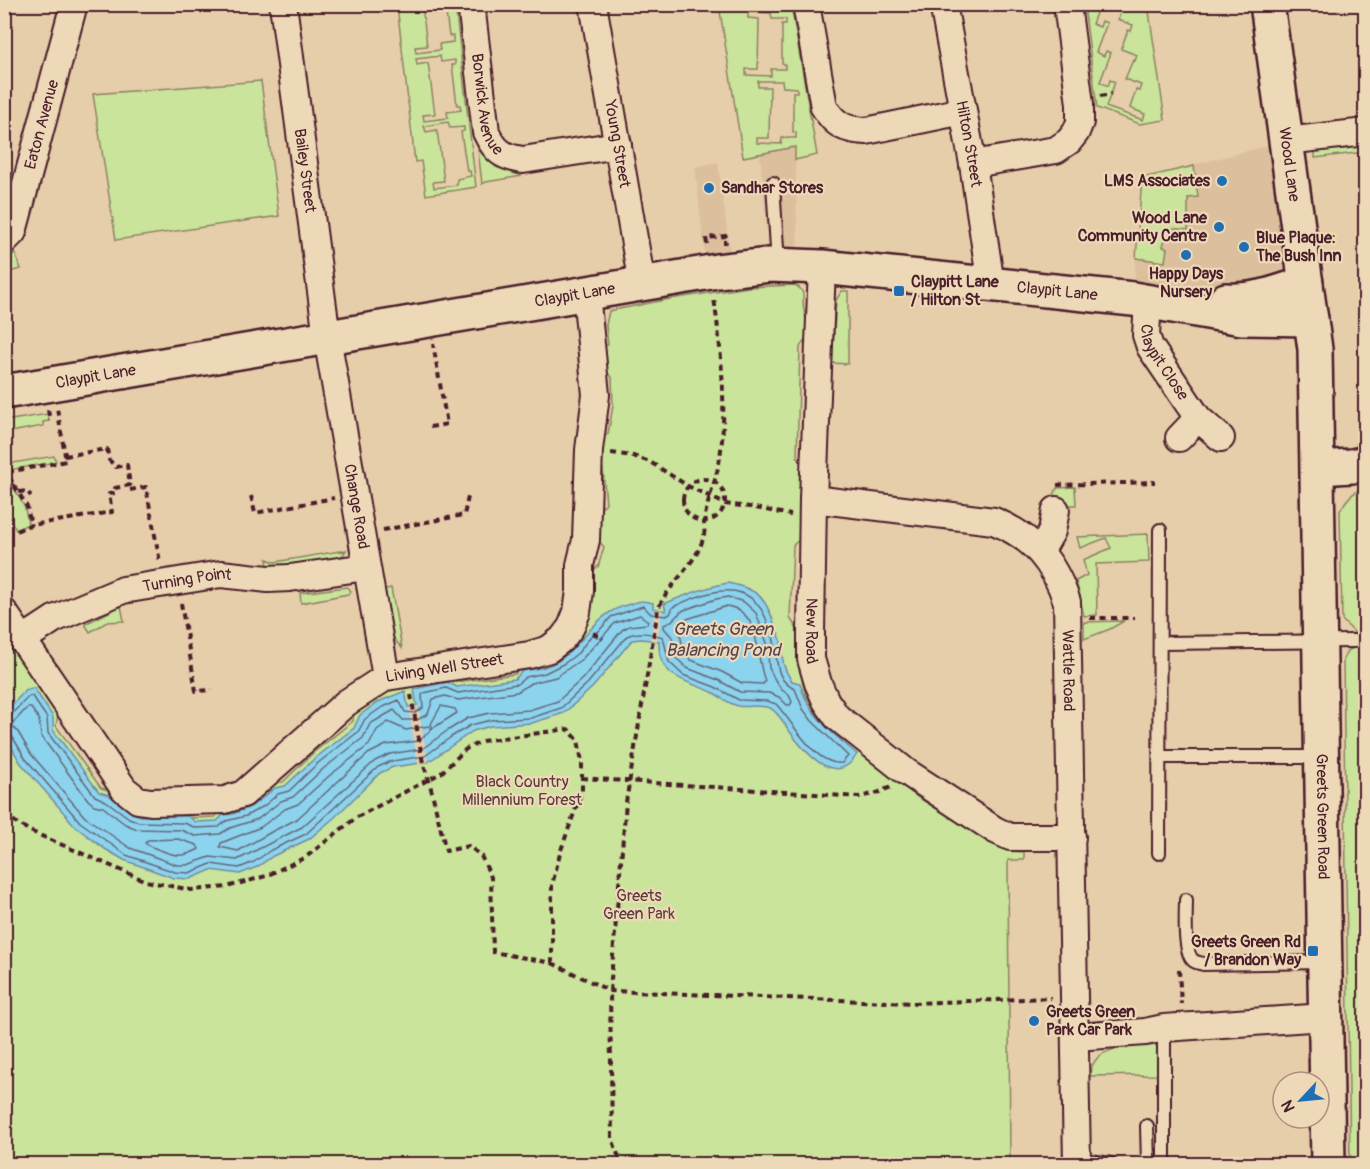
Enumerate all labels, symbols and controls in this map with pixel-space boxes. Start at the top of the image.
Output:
street label: Borwick Avenue [467,52,507,160]
street label: Eaton Avenue [20,77,63,172]
street label: Young Street [600,98,635,190]
street label: Hilton Street [951,99,986,189]
street label: Wood Lane [1274,126,1304,203]
street label: Bailey Street [290,127,321,214]
place label: LMS Associates [1104,171,1211,191]
marker: LMS Associates [1215,174,1229,188]
place label: Sandhar Stores [721,178,824,198]
marker: Sandhar Stores [702,181,716,195]
place label: Wood Lane Community Centre [1078,208,1208,246]
marker: Wood Lane Community Centre [1212,220,1226,234]
place label: Blue Plaque: The Bush Inn [1255,228,1342,266]
marker: Blue Plaque: The Bush Inn [1237,240,1251,254]
marker: Happy Days Nursery [1179,248,1193,262]
place label: Happy Days Nursery [1149,264,1224,302]
place label: Claypitt Lane / Hilton St [911,272,1000,310]
street label: Claypit Lane [1016,277,1099,305]
street label: Claypit Lane [533,278,617,312]
marker: Claypitt Lane / Hilton St [892,284,906,298]
street label: Claypit Close [1136,324,1193,404]
street label: Claypit Lane [54,360,138,393]
street label: Change Road [339,462,374,551]
street label: Turning Point [141,563,233,597]
street label: New Road [801,598,822,667]
water label: Greets Green Balancing Pond [666,618,782,662]
street label: Wattle Road [1057,629,1079,712]
street label: Living Well Street [384,649,505,687]
street label: Greets Green Road [1311,753,1333,880]
park label: Black Country Millennium Forest [462,772,583,810]
park label: Greets Green Park [603,886,675,924]
place label: Greets Green Rd / Brandon Way [1191,932,1301,970]
marker: Greets Green Rd / Brandon Way [1306,944,1320,958]
place label: Greets Green Park Car Park [1046,1002,1135,1040]
marker: Greets Green Park Car Park [1027,1014,1041,1028]
north arrow [1271,1070,1331,1130]
text: N [1277,1097,1300,1115]

